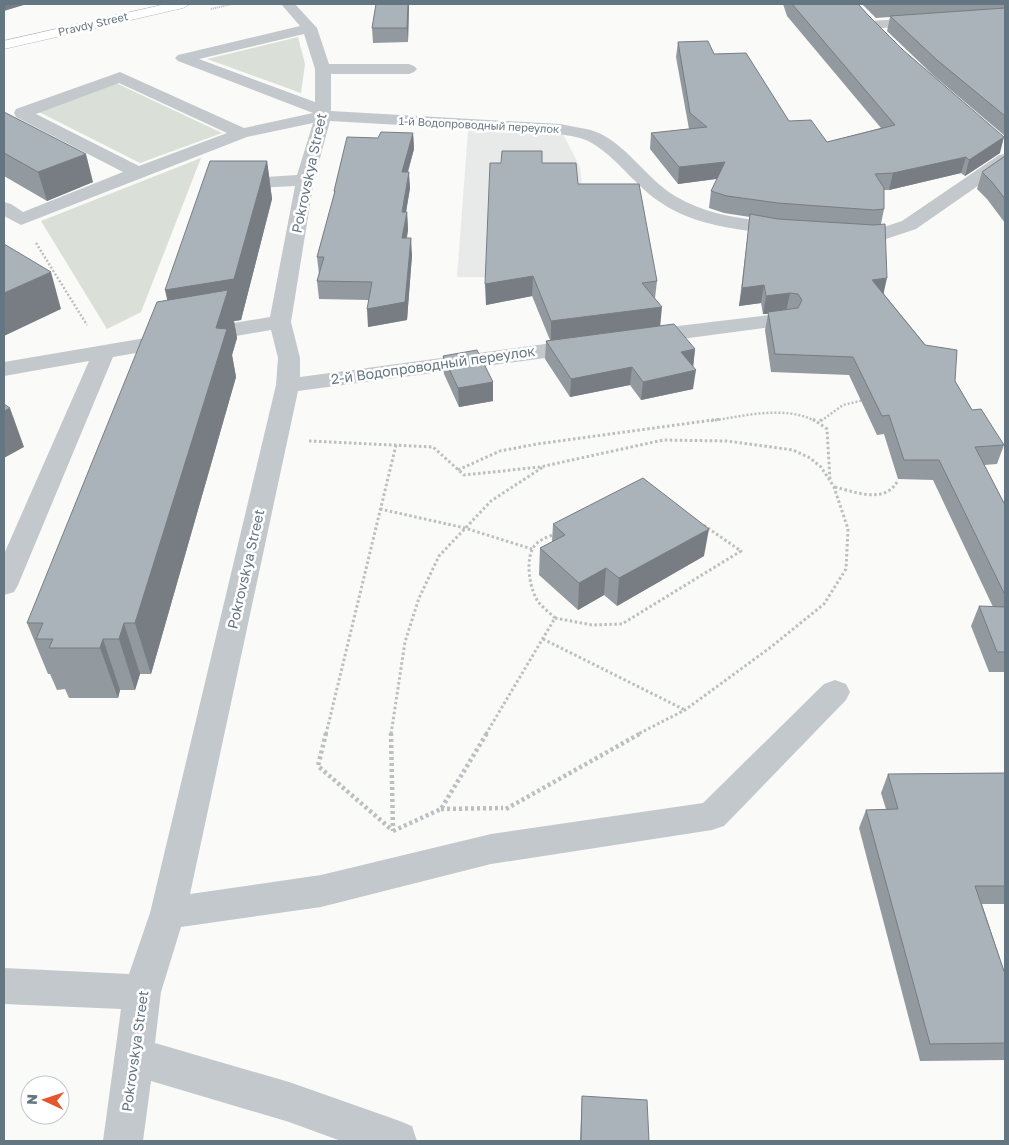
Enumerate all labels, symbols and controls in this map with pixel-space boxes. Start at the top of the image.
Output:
street label: Pravdy Street [57,9,129,38]
street label: Pokrovskya Street [287,111,330,235]
street label: 1-й Водопроводный переулок [398,114,560,135]
street label: 2-й Водопроводный переулок [330,342,536,387]
street label: Pokrovskya Street [223,507,268,630]
street label: Pokrovskya Street [118,989,151,1113]
north arrow [20,1075,70,1125]
text: N [23,1094,40,1105]

